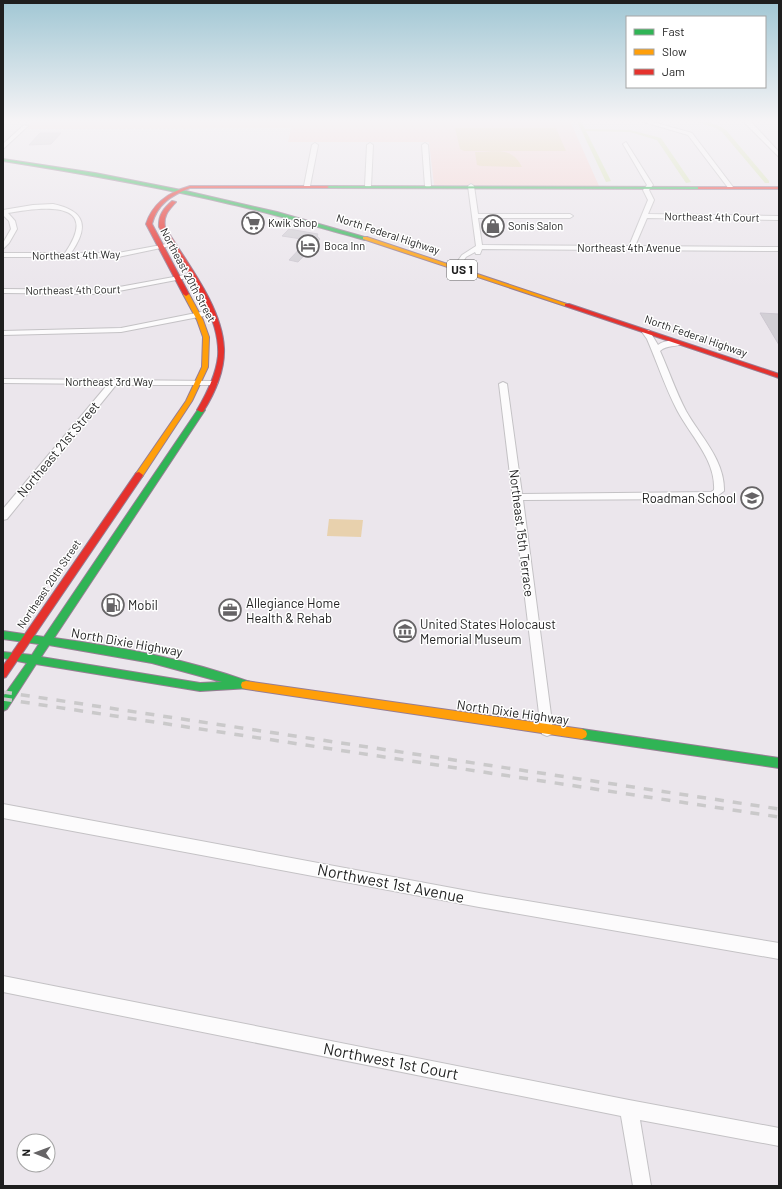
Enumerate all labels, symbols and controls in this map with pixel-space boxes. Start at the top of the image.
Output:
legend [626,16,766,88]
text: Fast [662,24,685,38]
text: Slow [662,44,687,58]
text: Jam [662,64,685,78]
street label: Northeast 4th Court [664,209,760,224]
supermarket icon: Kwik Shop [240,210,266,236]
street label: North Federal Highway [335,211,441,256]
shop icon: Sonis Salon [480,213,506,239]
place label: Kwik Shop [268,216,317,229]
place label: Sonis Salon [508,219,563,232]
street label: Northeast 20th Street [158,226,219,324]
hotel icon: Boca Inn [295,233,321,259]
place label: Boca Inn [324,239,365,252]
street label: Northeast 4th Avenue [577,241,681,254]
street label: Northeast 4th Way [32,247,120,262]
road number: US 1 [447,260,477,280]
street label: Northeast 4th Court [25,282,121,297]
street label: North Federal Highway [643,312,749,359]
street label: Northeast 3rd Way [65,375,153,388]
street label: Northeast 21st Street [13,398,103,500]
street label: Northeast 15th Terrace [506,468,538,598]
school or university icon: Roadman School [739,485,765,511]
place label: Roadman School [642,490,736,506]
street label: Northeast 20th Street [14,537,83,631]
fuel station icon: Mobil [100,592,126,618]
place label: Allegiance Home Health & Rehab [246,595,340,626]
place label: Mobil [128,597,158,613]
office icon: Allegiance Home Health & Rehab [217,597,243,623]
place label: United States Holocaust Memorial Museum [420,616,556,647]
museum icon: United States Holocaust Memorial Museum [392,618,418,644]
street label: North Dixie Highway [70,624,184,660]
street label: North Dixie Highway [456,696,570,728]
street label: Northwest 1st Avenue [316,859,466,906]
street label: Northwest 1st Court [322,1038,460,1083]
north arrow [16,1133,56,1173]
text: N [19,1149,32,1157]

